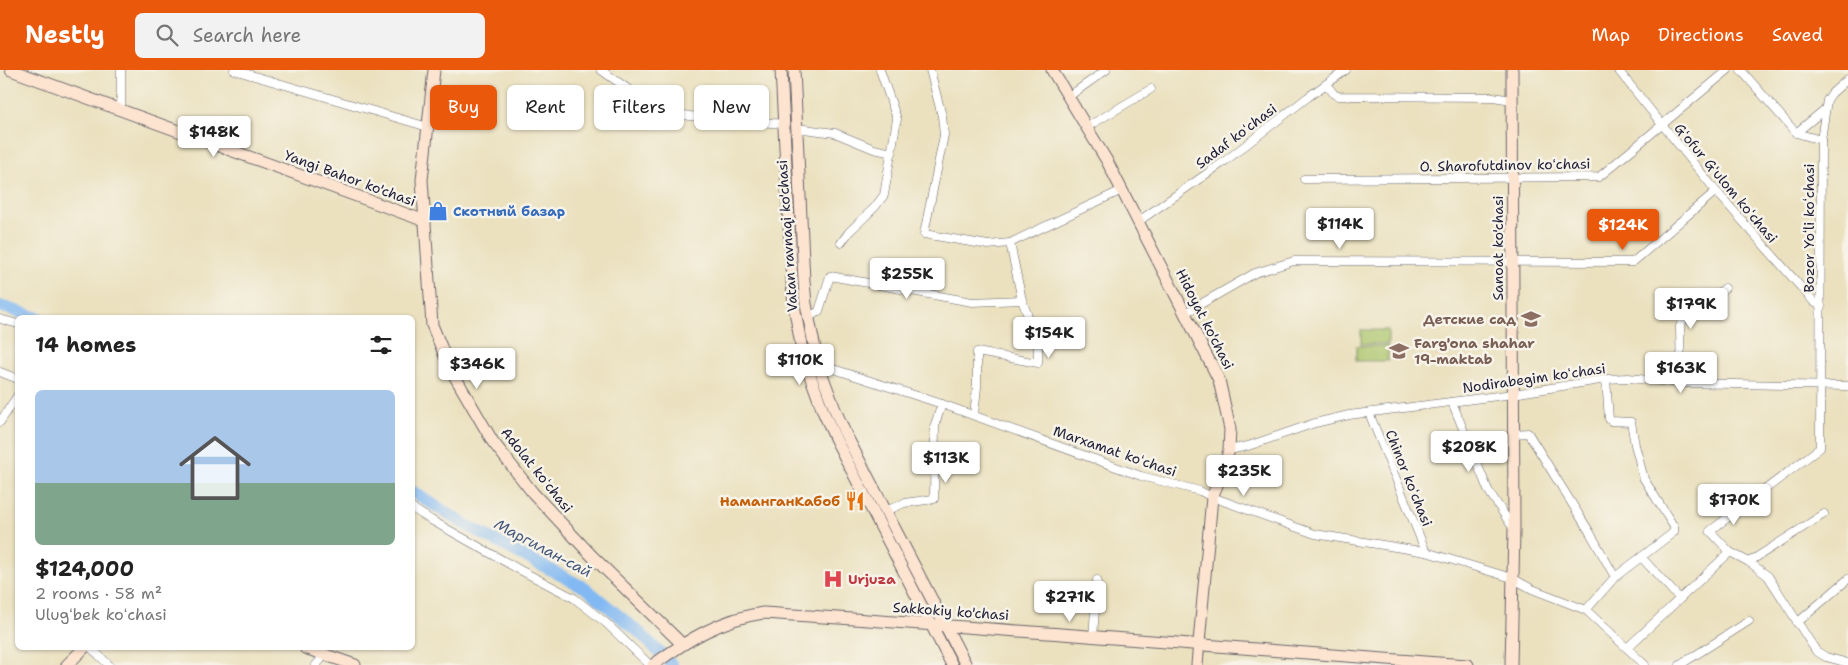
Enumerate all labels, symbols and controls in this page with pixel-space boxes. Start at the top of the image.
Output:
search box [135,13,485,58]
text: Nestly [25,19,105,51]
icon: search [153,21,181,49]
text: Search here [193,23,301,48]
text: Map [1592,23,1630,47]
text: Directions [1658,23,1744,47]
text: Saved [1772,23,1823,47]
chip: Buy [430,85,497,130]
chip: Rent [507,85,584,130]
chip: Filters [594,85,684,130]
chip: New [694,85,769,130]
street label: Sadaf koʻchasi [1192,100,1280,172]
pin: $148K [179,116,249,158]
street label: Gʻofur Gʻulom koʻchasi [1671,119,1781,247]
text: $148K [189,121,239,142]
street label: Yangi Bahor ko'chasi [282,146,418,210]
street label: O. Sharofutdinov koʻchasi [1419,155,1591,175]
street label: Vatan ravnaqi ko'chasi [773,159,801,313]
street label: Bozor Yoʻli koʻchasi [1800,163,1818,293]
street label: Sanoat ko'chasi [1489,196,1507,301]
shop icon: Скотный базар [427,200,449,222]
place label: Скотный базар [453,202,565,220]
pin: $114K [1305,208,1375,250]
pin: $124K [1588,208,1658,251]
text: $114K [1317,213,1363,234]
text: $124K [1598,214,1648,235]
pin: $255K [872,258,942,300]
text: $255K [881,263,933,284]
street label: Hidoyat ko'chasi [1172,266,1238,372]
pin: $179K [1656,288,1726,330]
text: $179K [1666,293,1716,314]
school or university icon: Детские сад [1520,308,1542,330]
place label: Детские сад [1423,310,1516,328]
pin: $154K [1014,316,1084,359]
text: $154K [1024,322,1074,343]
text: 14 homes [35,331,136,359]
icon: filters [367,331,395,359]
place label: Farg'ona shahar 19-maktab [1414,334,1535,368]
school or university icon: Farg'ona shahar 19-maktab [1388,340,1410,362]
pin: $110K [765,344,835,386]
pin: $346K [442,348,512,390]
text: $110K [777,349,823,370]
pin: $163K [1646,352,1716,394]
text: $346K [449,353,505,374]
text: $163K [1656,357,1706,378]
street label: Nodirabegim koʻchasi [1461,359,1607,397]
street label: Marxamat koʻchasi [1051,421,1179,481]
icon: home [170,423,260,513]
street label: Adolat koʻchasi [497,424,577,516]
street label: Chinor koʻchasi [1381,427,1437,529]
pin: $208K [1434,430,1504,473]
text: $208K [1442,436,1496,457]
pin: $113K [911,442,981,484]
text: $113K [923,447,969,468]
pin: $235K [1209,454,1279,497]
text: $235K [1217,460,1271,481]
pin: $170K [1699,484,1769,526]
text: $170K [1709,489,1759,510]
restaurant icon: НаманганКабоб [844,490,866,512]
place label: НаманганКабоб [720,492,840,510]
water label: Маргилан-сай [491,514,595,582]
text: $124,000 [35,555,134,583]
hospital icon: Urjuza [822,568,844,590]
place label: Urjuza [848,570,896,588]
pin: $271K [1035,580,1105,623]
text: 2 rooms · 58 m² [35,583,162,604]
text: $271K [1045,586,1095,607]
street label: Sakkokiy ko'chasi [892,598,1010,624]
text: Ulugʻbek koʻchasi [35,604,167,625]

